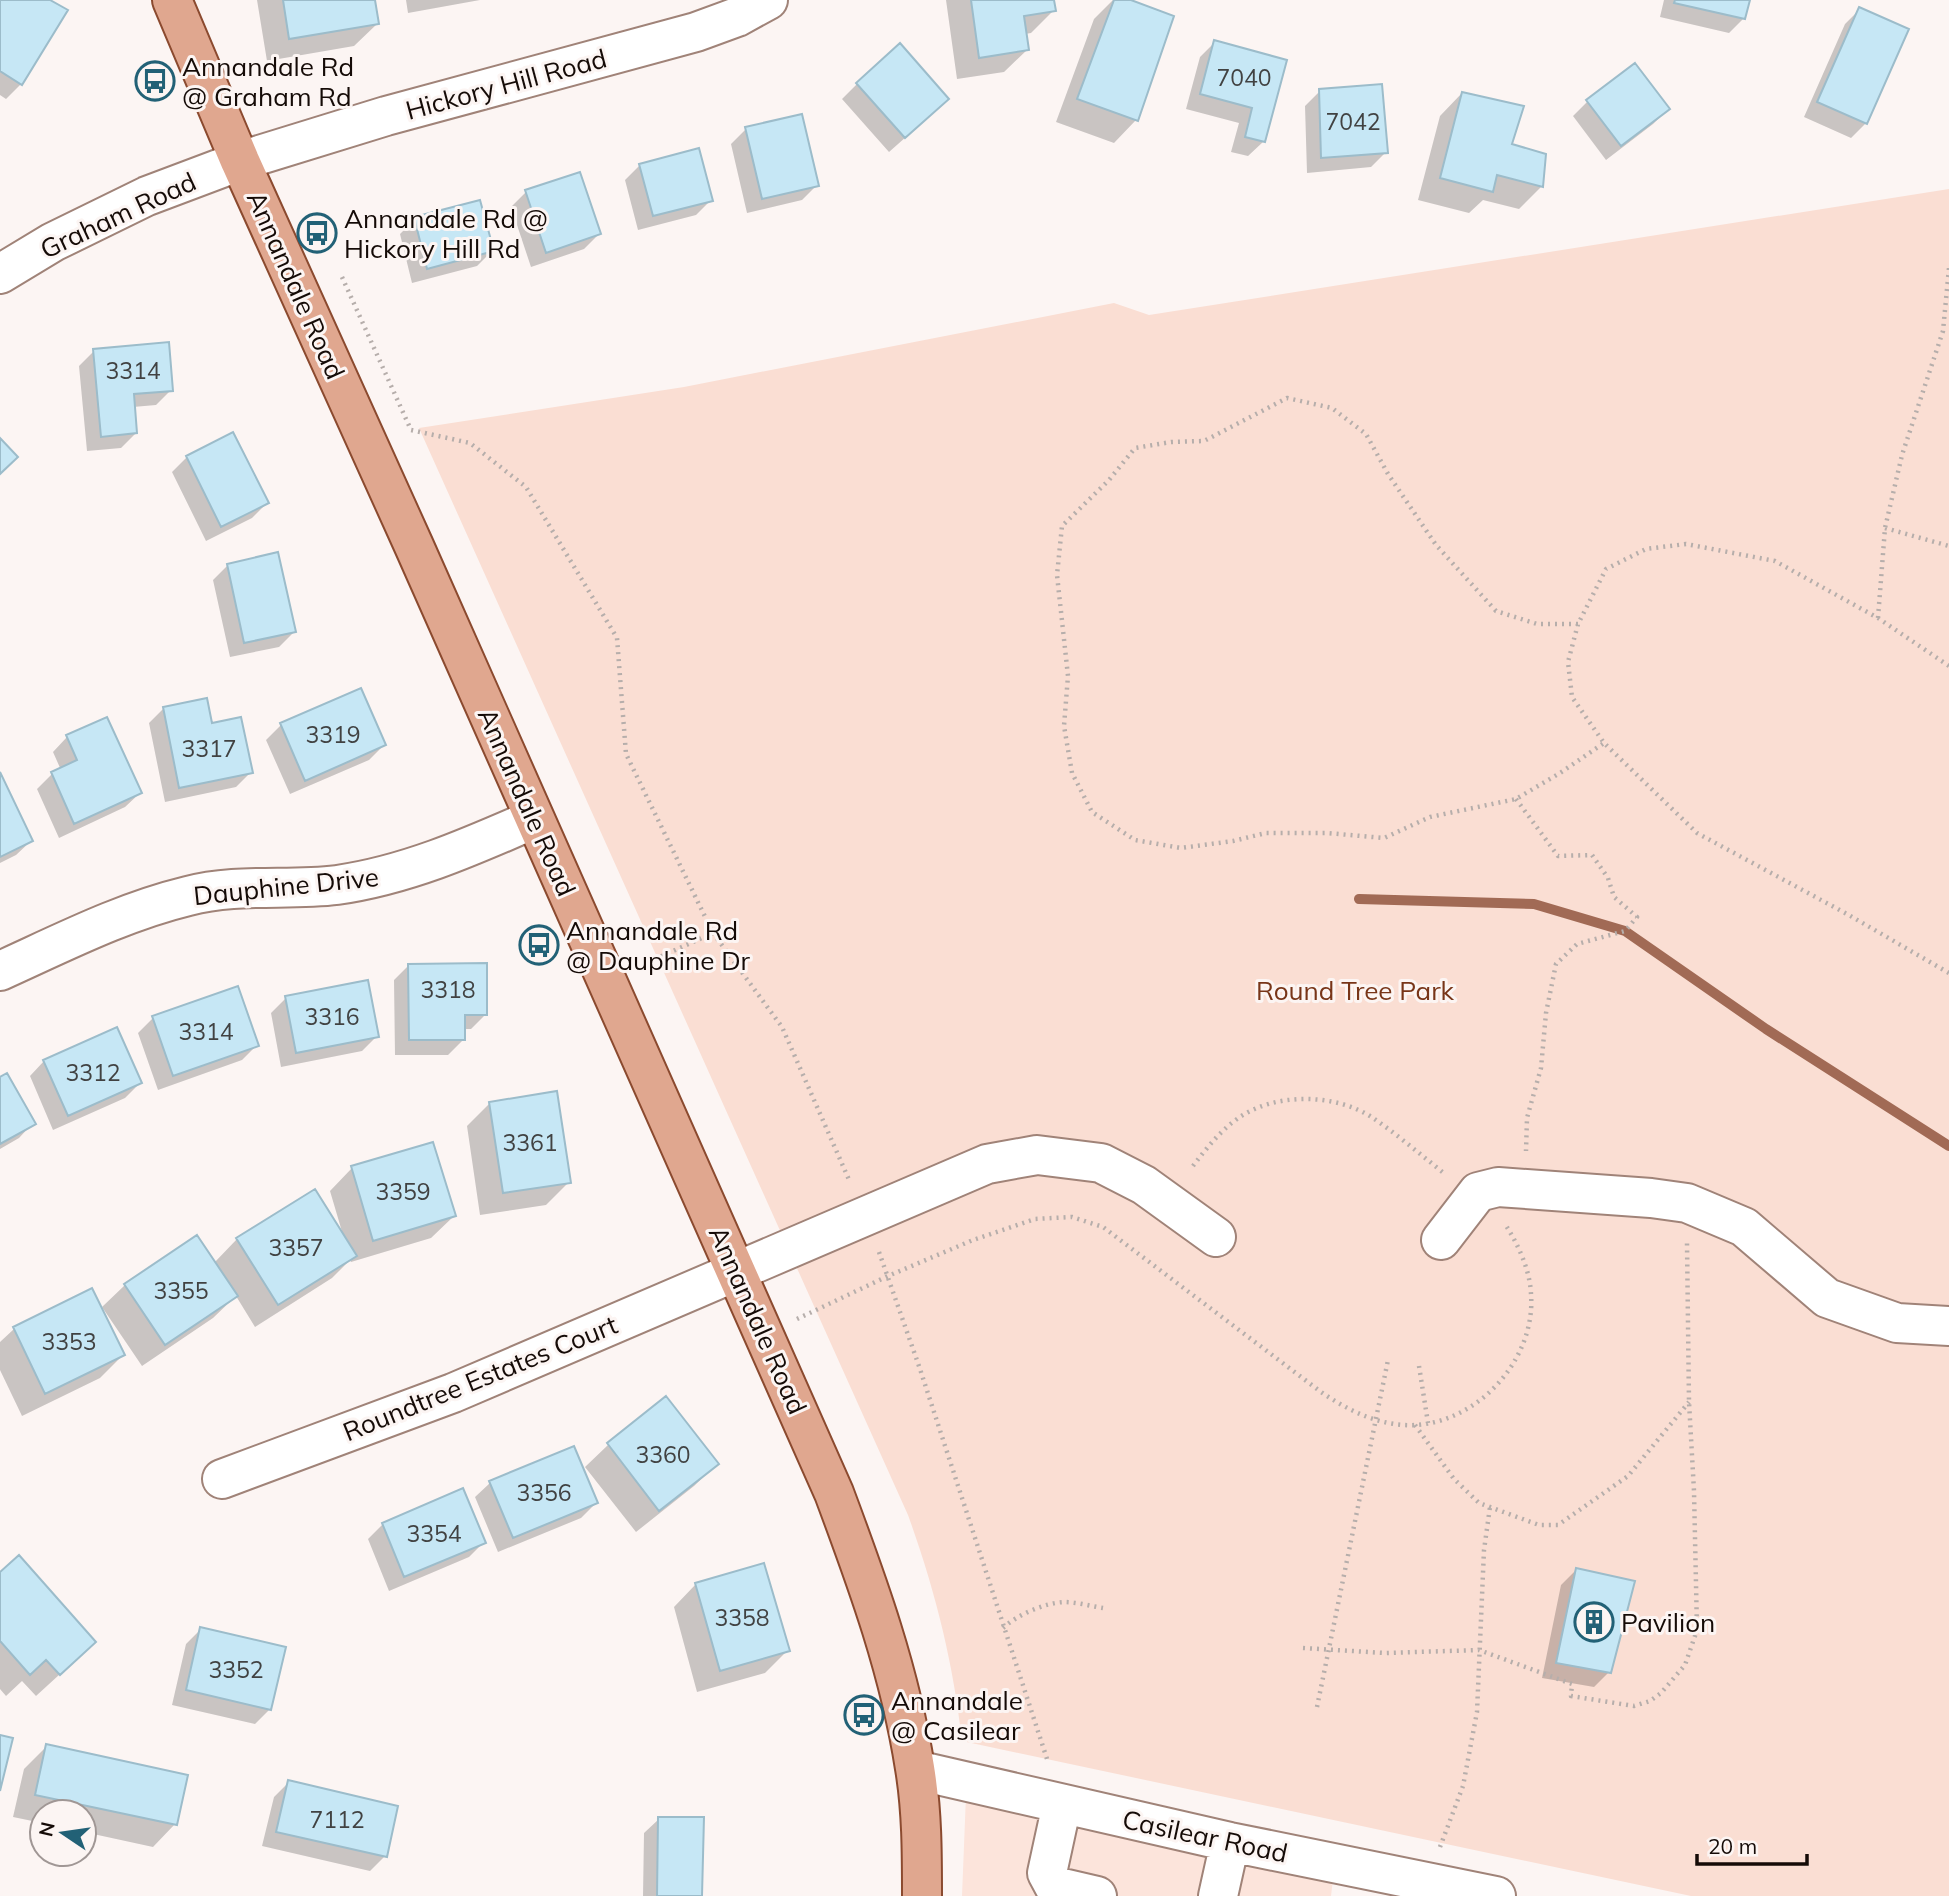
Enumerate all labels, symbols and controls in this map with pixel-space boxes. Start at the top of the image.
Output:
street label: Hickory Hill Road [402,41,610,127]
place label: Annandale Rd @ Graham Rd [182,50,354,113]
bus stop icon: Annandale Rd @ Graham Rd [134,60,176,102]
house number: 7040 [1216,63,1272,92]
house number: 7042 [1325,107,1381,136]
street label: Graham Road [35,165,201,265]
street label: Annandale Road [240,186,352,384]
place label: Annandale Rd @ Hickory Hill Rd [344,202,548,265]
bus stop icon: Annandale Rd @ Hickory Hill Rd [296,212,338,254]
house number: 3314 [105,356,161,385]
street label: Annandale Road [471,703,583,901]
house number: 3319 [305,720,361,749]
house number: 3317 [181,734,237,763]
street label: Dauphine Drive [192,860,380,912]
place label: Annandale Rd @ Dauphine Dr [566,914,751,977]
bus stop icon: Annandale Rd @ Dauphine Dr [518,924,560,966]
park label: Round Tree Park [1256,974,1455,1007]
house number: 3318 [420,975,476,1004]
house number: 3316 [304,1002,360,1031]
house number: 3314 [178,1017,234,1046]
house number: 3312 [65,1058,121,1087]
house number: 3361 [502,1128,558,1157]
house number: 3359 [375,1177,431,1206]
street label: Annandale Road [702,1221,814,1419]
house number: 3357 [268,1233,324,1262]
house number: 3355 [153,1276,209,1305]
street label: Roundtree Estates Court [338,1308,622,1448]
house number: 3353 [41,1327,97,1356]
house number: 3360 [635,1440,691,1469]
house number: 3356 [516,1478,572,1507]
house number: 3354 [406,1519,462,1548]
building icon: Pavilion [1573,1601,1615,1643]
house number: 3358 [714,1603,770,1632]
place label: Pavilion [1621,1606,1715,1639]
house number: 3352 [208,1655,264,1684]
place label: Annandale @ Casilear [891,1684,1023,1747]
bus stop icon: Annandale @ Casilear [843,1694,885,1736]
north arrow [28,1798,98,1868]
street label: Casilear Road [1119,1802,1291,1870]
house number: 7112 [309,1805,365,1834]
text: N [33,1819,60,1839]
scale bar [1697,1822,1807,1866]
text: 20 m [1708,1833,1757,1859]

